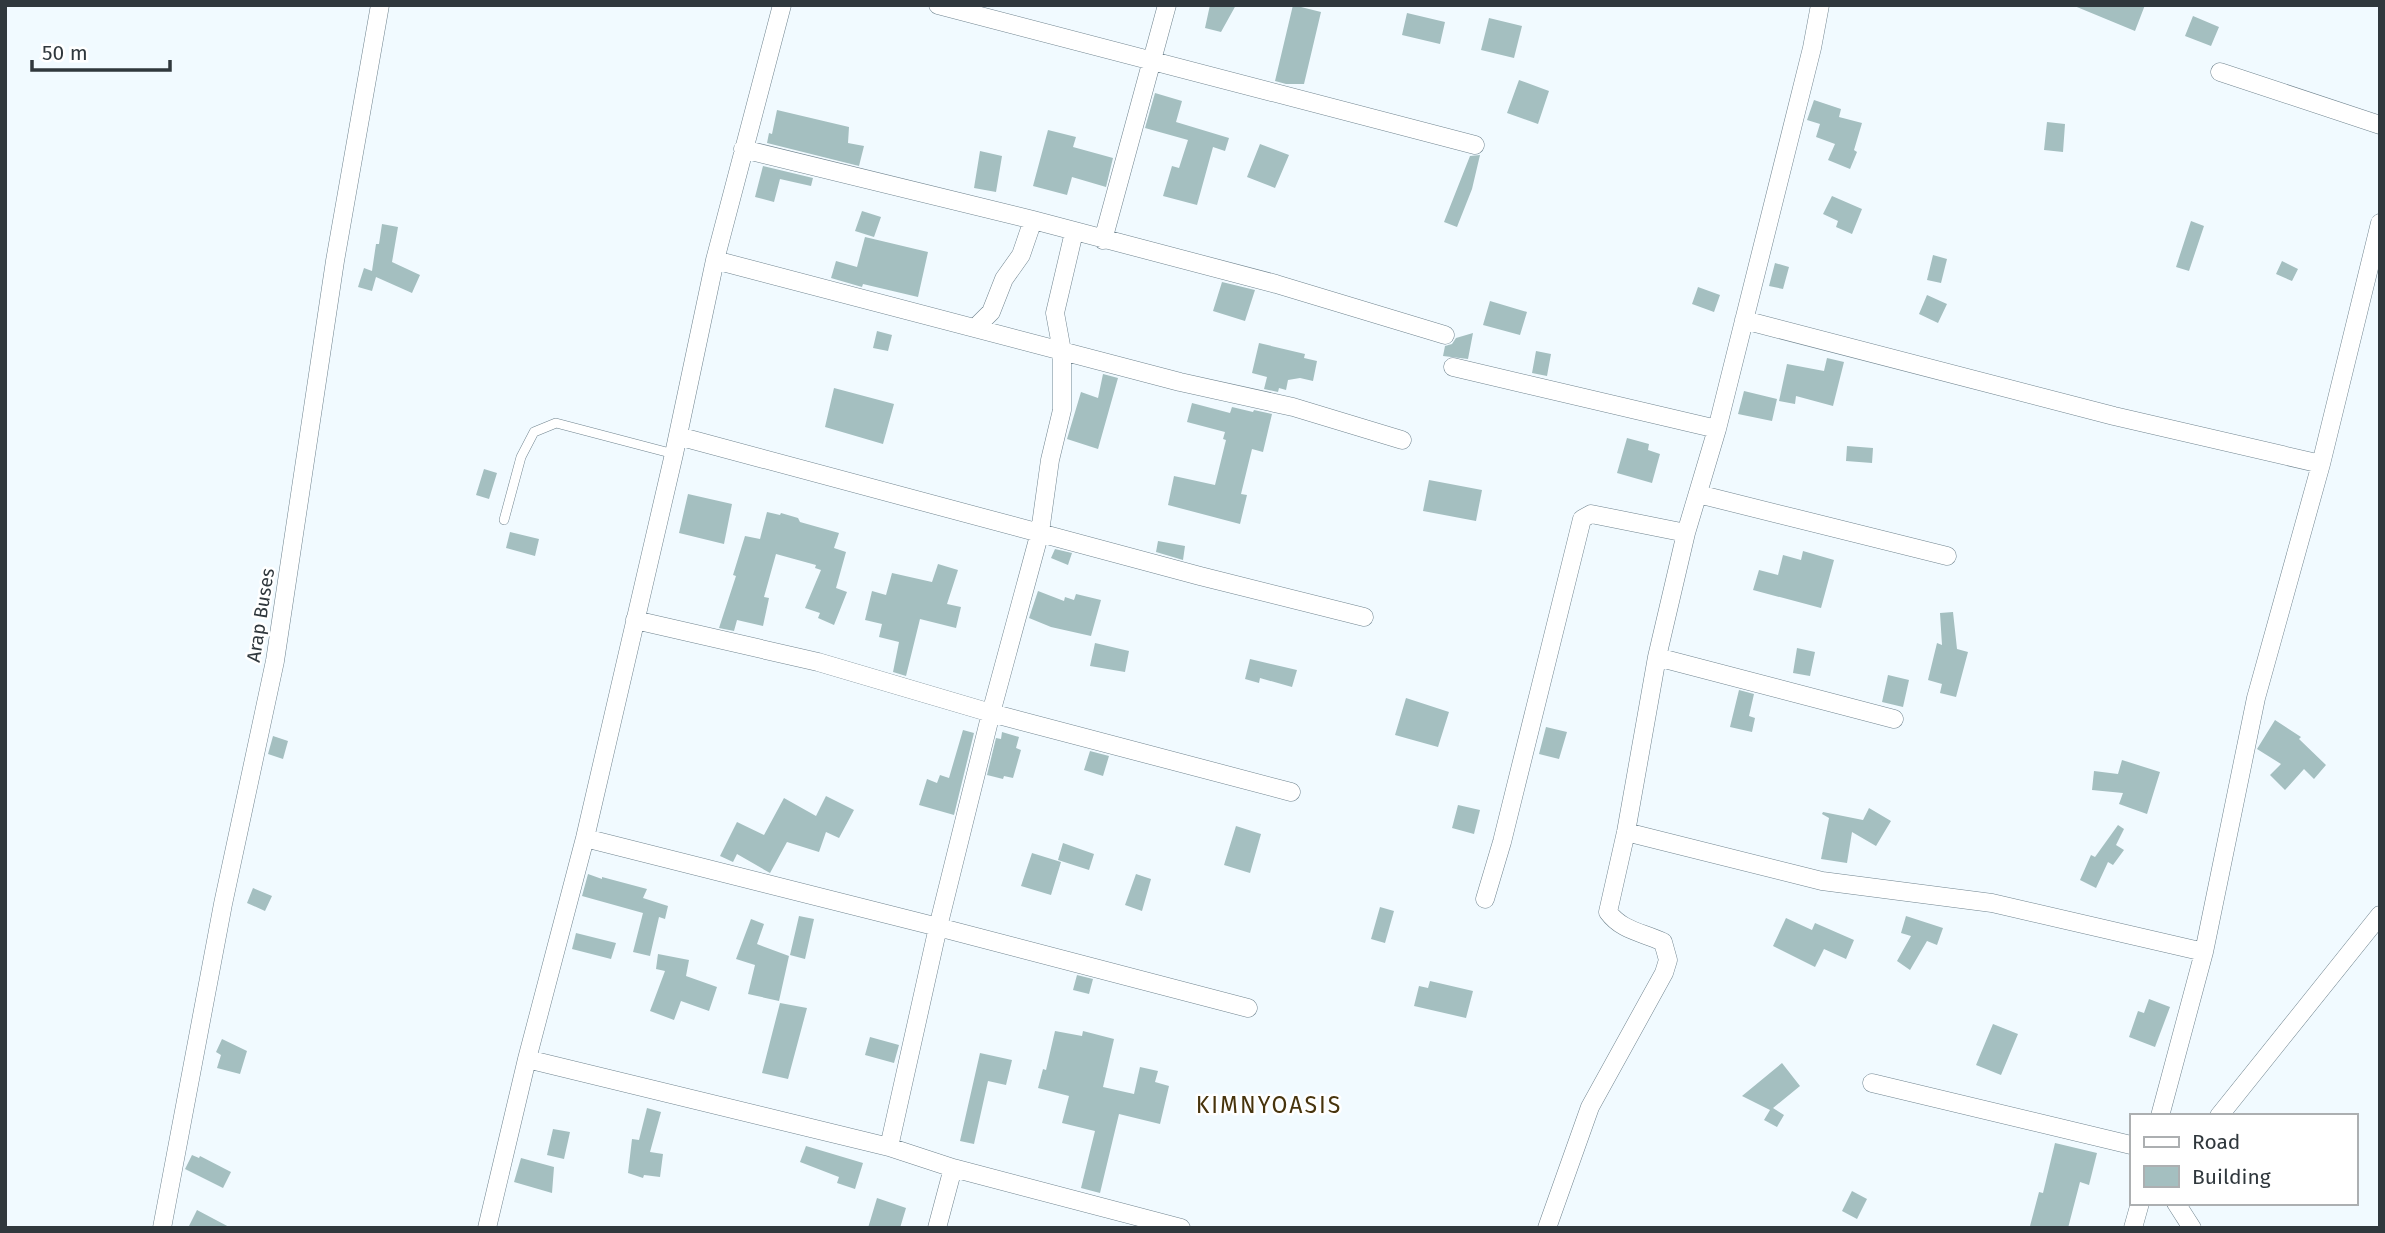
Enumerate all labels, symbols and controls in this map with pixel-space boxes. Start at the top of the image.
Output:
scale bar [32,28,170,72]
text: 50 m [42,40,88,66]
street label: Arap Buses [242,566,279,664]
district label: KIMNYOASIS [1196,1091,1342,1119]
legend [2130,1114,2357,1205]
text: Road [2192,1129,2240,1155]
text: Building [2192,1164,2271,1190]

